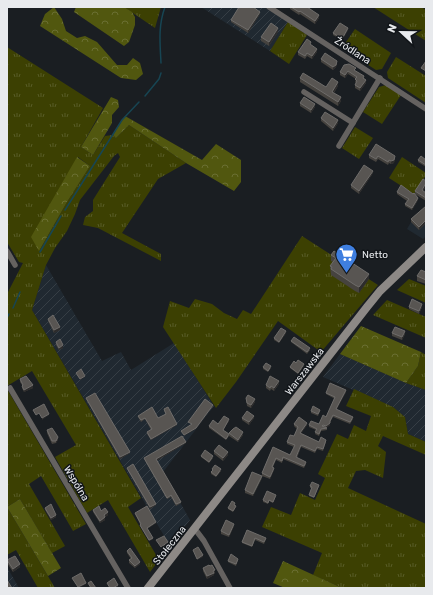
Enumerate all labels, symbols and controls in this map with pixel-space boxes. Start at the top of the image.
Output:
north arrow [381,12,421,52]
text: N [385,22,400,35]
street label: Źródlana [332,35,373,67]
supermarket icon: Netto [333,241,359,274]
place label: Netto [362,249,388,261]
street label: Warszawska [283,346,327,398]
street label: Wspólna [61,464,91,503]
street label: Stołeczna [151,524,189,568]

